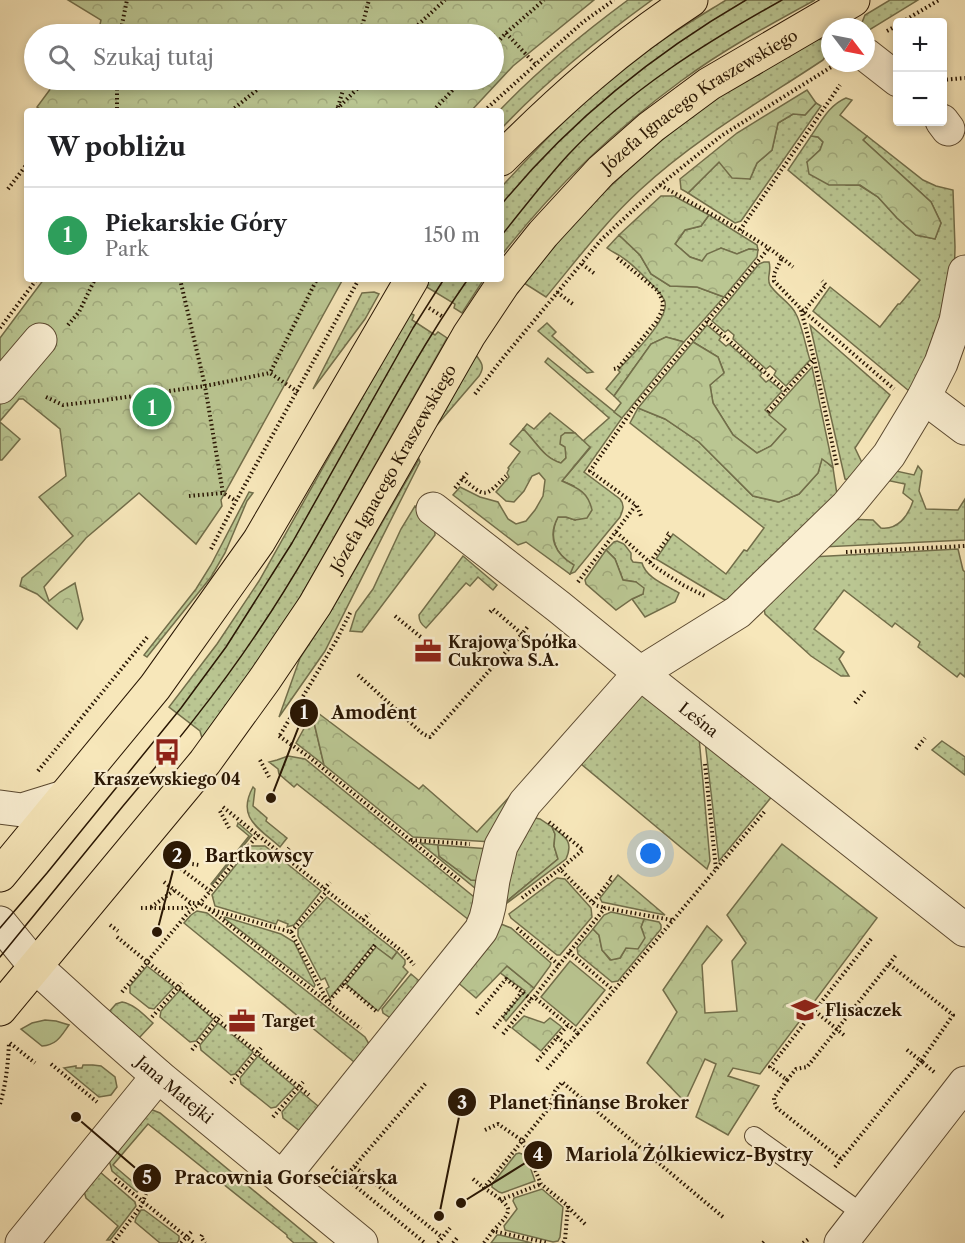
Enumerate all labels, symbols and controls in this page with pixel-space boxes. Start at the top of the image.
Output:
north arrow [821,18,875,72]
map controls [893,18,947,126]
button: + [893,18,947,72]
search box [24,24,504,90]
street label: Józefa Ignacego Kraszewskiego [595,25,801,178]
icon: search [45,41,78,74]
text: Szukaj tutaj [93,44,214,71]
button: − [893,72,947,126]
text: W pobliżu [48,131,186,163]
text: Piekarskie Góry [105,210,287,237]
text: 1 [63,223,72,247]
text: 150 m [424,223,480,247]
text: Park [105,237,148,261]
street label: Józefa Ignacego Kraszewskiego [324,361,460,578]
pin: 1 [132,384,172,430]
place label: Krajowa Spółka Cukrowa S.A. [448,632,578,670]
office icon: Krajowa Spółka Cukrowa S.A. [413,636,443,666]
callout: Amodent [289,695,428,731]
street label: Leśna [675,698,723,742]
text: 1 [300,702,308,724]
text: Amodent [330,702,418,724]
bus stop icon: Kraszewskiego 04 [152,737,182,767]
place label: Kraszewskiego 04 [94,769,240,789]
callout: Bartkowscy [162,837,325,873]
your location [636,839,665,868]
text: 2 [172,845,182,867]
text: Bartkowscy [205,845,314,867]
school or university icon: Flisaczek [790,995,820,1025]
place label: Flisaczek [825,1000,902,1020]
office icon: Target [227,1006,257,1036]
place label: Target [262,1011,316,1031]
street label: Jana Matejki [130,1050,217,1127]
callout: Planet finanse Broker [447,1084,701,1120]
text: 3 [457,1092,467,1114]
text: Planet finanse Broker [489,1092,689,1114]
callout: Mariola Żólkiewicz-Bystry [523,1137,825,1173]
text: Mariola Żólkiewicz-Bystry [565,1143,814,1166]
text: 4 [533,1144,543,1166]
callout: Pracownia Gorseciarska [132,1160,410,1196]
text: 5 [142,1167,152,1189]
text: Pracownia Gorseciarska [174,1167,398,1189]

